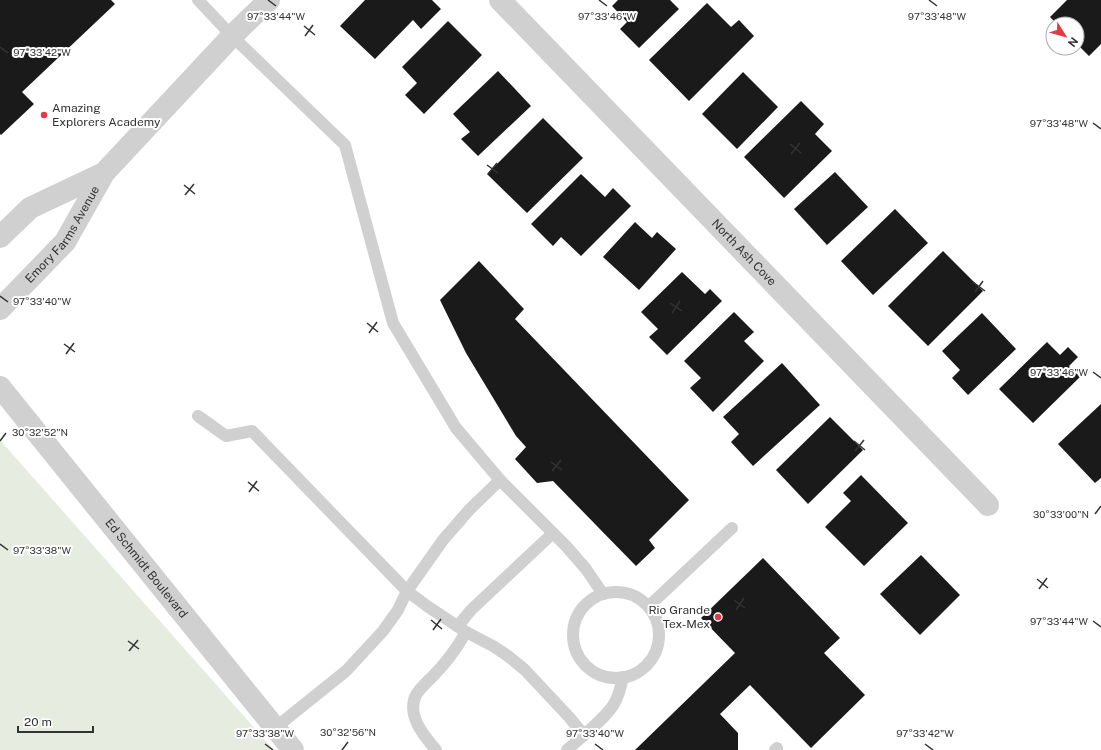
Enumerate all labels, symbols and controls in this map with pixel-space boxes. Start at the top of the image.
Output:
text: 97°33'44"W [247,10,305,22]
text: 97°33'46"W [578,10,636,22]
text: 97°33'48"W [908,10,967,22]
north arrow [1045,16,1085,56]
text: N [1066,35,1080,49]
text: 97°33'42"W [13,46,71,58]
place label: Amazing Explorers Academy [52,101,161,129]
marker: Amazing Explorers Academy [39,110,49,120]
text: 97°33'48"W [1030,117,1089,129]
street label: Emory Farms Avenue [22,183,102,286]
street label: North Ash Cove [709,216,779,289]
text: 97°33'40"W [13,295,71,307]
text: 97°33'46"W [1030,366,1088,378]
text: 30°32'52"N [12,426,68,438]
text: 30°33'00"N [1033,508,1089,520]
street label: Ed Schmidt Boulevard [102,516,191,621]
text: 97°33'38"W [13,544,72,556]
place label: Rio Grande Tex-Mex [649,603,710,631]
marker: Rio Grande Tex-Mex [713,612,723,622]
text: 97°33'44"W [1030,615,1088,627]
scale bar [18,708,93,734]
text: 20 m [24,715,52,729]
text: 30°32'56"N [320,726,376,738]
text: 97°33'38"W [236,727,295,739]
text: 97°33'40"W [566,727,624,739]
text: 97°33'42"W [896,727,954,739]

